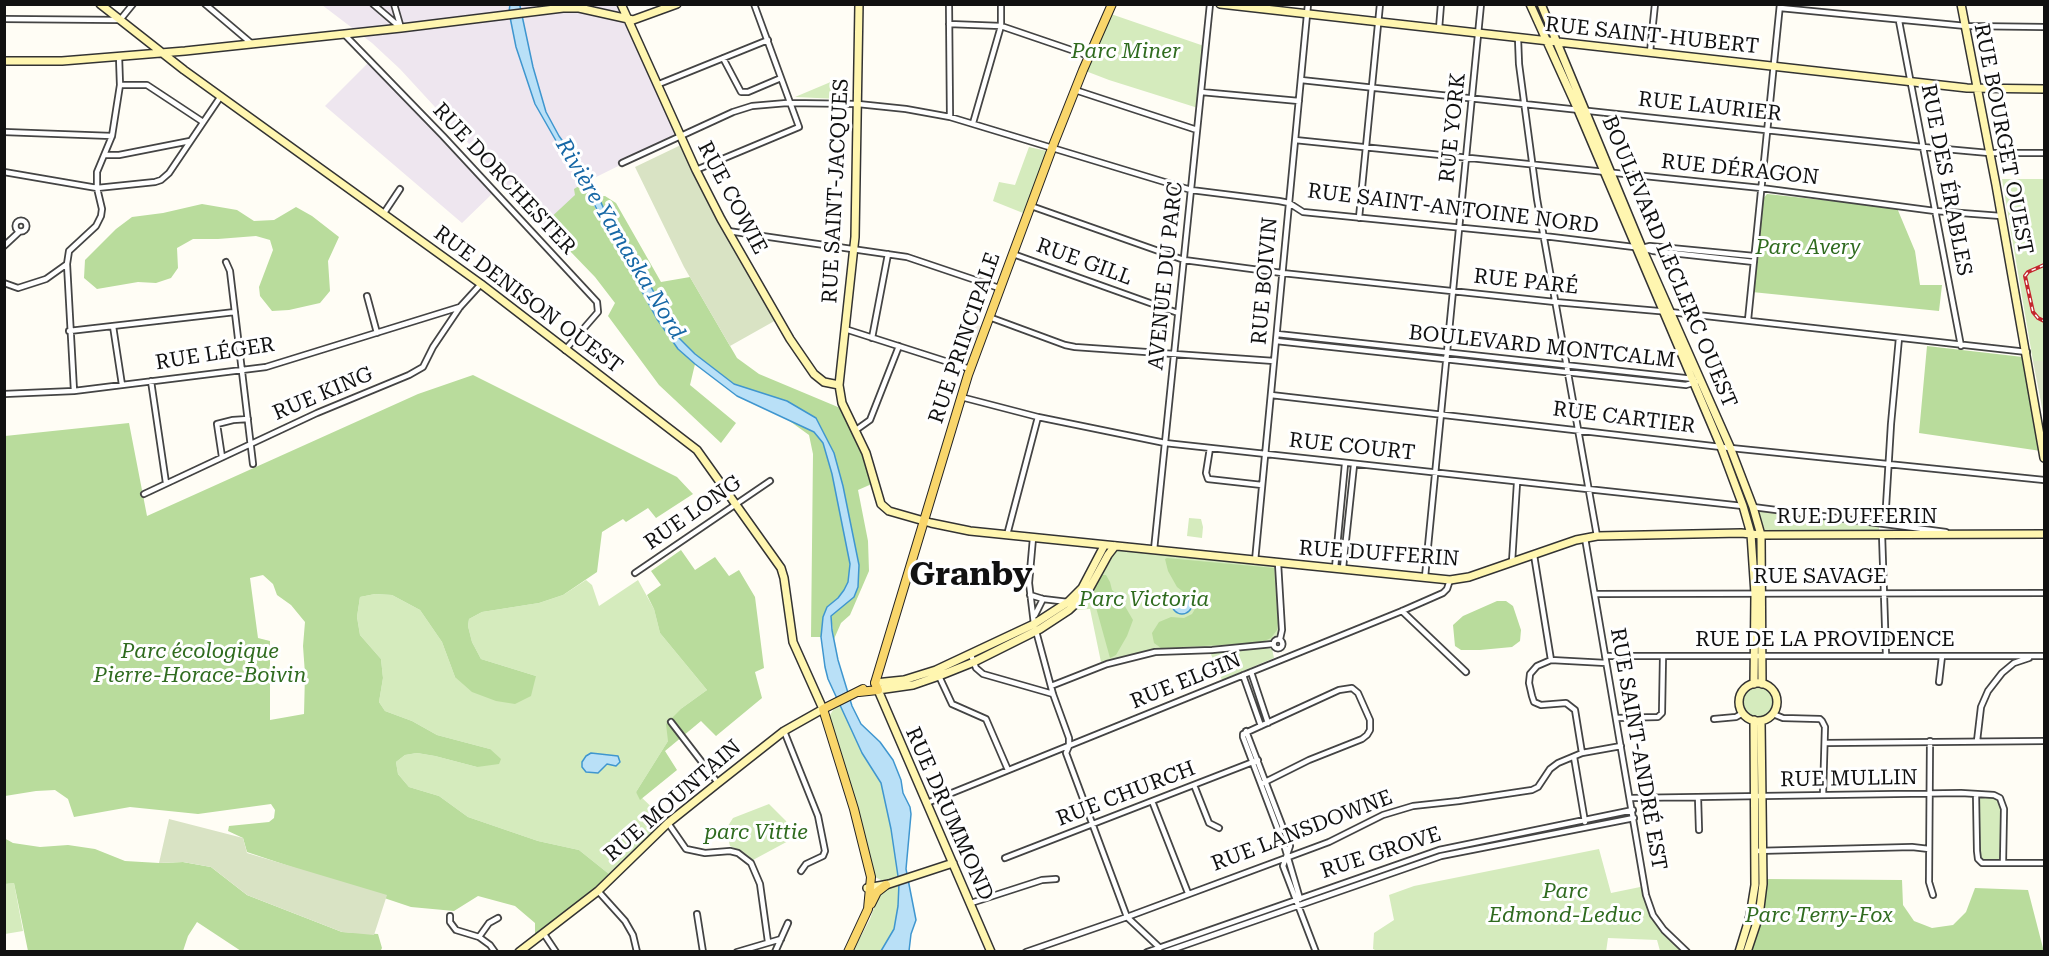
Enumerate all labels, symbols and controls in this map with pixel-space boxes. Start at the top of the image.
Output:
street label: RUE SAINT-HUBERT [1544,12,1760,60]
street label: RUE BOURGET OUEST [1968,21,2038,257]
park label: Parc Miner [1071,39,1181,65]
street label: RUE YORK [1435,72,1471,184]
street label: RUE SAINT-JACQUES [818,78,854,304]
street label: RUE DES ÉRABLES [1915,82,1977,278]
street label: RUE LAURIER [1637,87,1783,127]
street label: RUE DORCHESTER [427,98,581,260]
street label: BOULEVARD LECLERC OUEST [1596,112,1742,412]
water label: Rivière Yamaska Nord [550,134,690,344]
street label: RUE COWIE [692,137,772,259]
street label: RUE DÉRAGON [1660,149,1820,191]
street label: RUE SAINT-ANTOINE NORD [1306,179,1600,239]
street label: AVENUE DU PARC [1144,181,1188,371]
street label: RUE BOIVIN [1247,216,1283,346]
street label: RUE DENISON OUEST [429,221,627,379]
street label: RUE GILL [1033,233,1135,291]
park label: Parc Avery [1755,235,1861,261]
street label: RUE PRINCIPALE [924,249,1006,427]
street label: RUE PARÉ [1472,264,1580,300]
street label: BOULEVARD MONTCALM [1407,320,1677,374]
street label: RUE LÉGER [154,332,276,376]
street label: RUE KING [269,362,377,426]
street label: RUE CARTIER [1551,397,1697,439]
street label: RUE COURT [1288,428,1416,466]
street label: RUE LONG [640,470,746,556]
street label: RUE DUFFERIN [1777,504,1937,530]
street label: RUE DUFFERIN [1298,536,1460,572]
district label: Granby [910,555,1032,595]
street label: RUE SAVAGE [1753,564,1887,590]
park label: Parc Victoria [1079,587,1209,613]
street label: RUE SAINT-ANDRÉ EST [1604,626,1672,872]
street label: RUE DE LA PROVIDENCE [1695,627,1955,653]
park label: Parc écologique Pierre-Horace-Boivin [94,639,306,689]
street label: RUE ELGIN [1127,647,1245,715]
street label: RUE DRUMMOND [899,723,999,905]
street label: RUE MOUNTAIN [599,735,747,867]
street label: RUE CHURCH [1053,756,1199,832]
street label: RUE MULLIN [1780,765,1918,793]
street label: RUE LANSDOWNE [1208,785,1396,877]
park label: parc Vittie [704,820,808,846]
street label: RUE GROVE [1318,822,1444,884]
park label: Parc Edmond-Leduc [1488,879,1642,929]
park label: Parc Terry-Fox [1745,903,1893,929]

